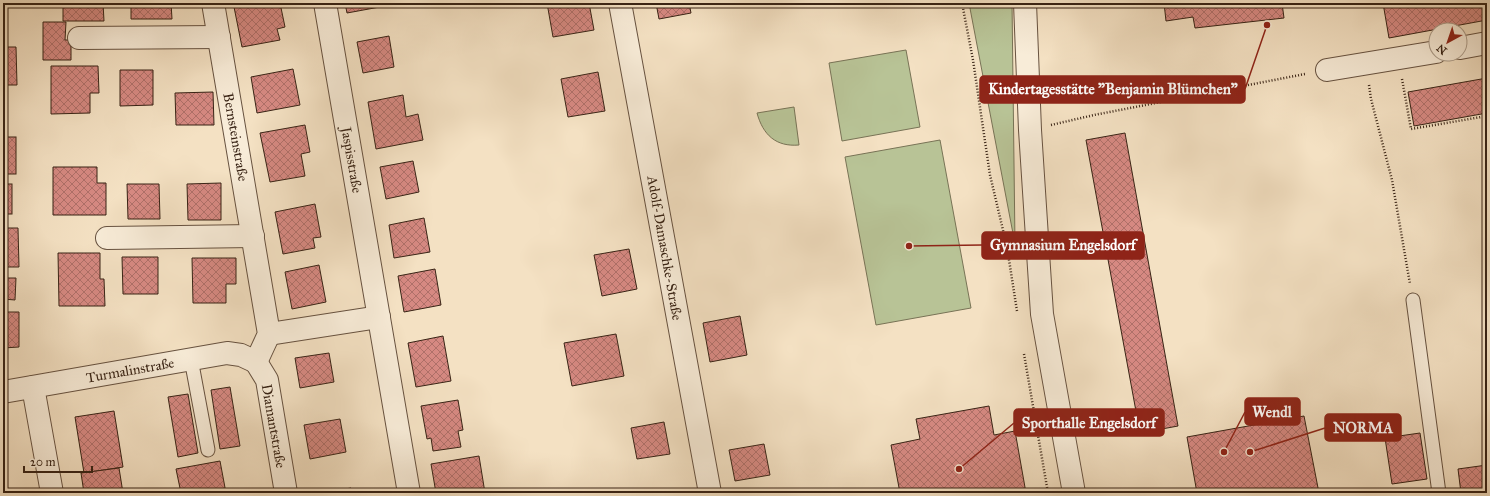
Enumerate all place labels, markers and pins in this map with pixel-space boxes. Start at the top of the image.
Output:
callout: Kindertagesstätte "Benjamin Blümchen" [980,76,1245,103]
callout: Gymnasium Engelsdorf [982,232,1144,259]
callout: Wendl [1245,398,1300,425]
callout: Sporthalle Engelsdorf [1014,409,1164,436]
callout: NORMA [1325,414,1401,441]

